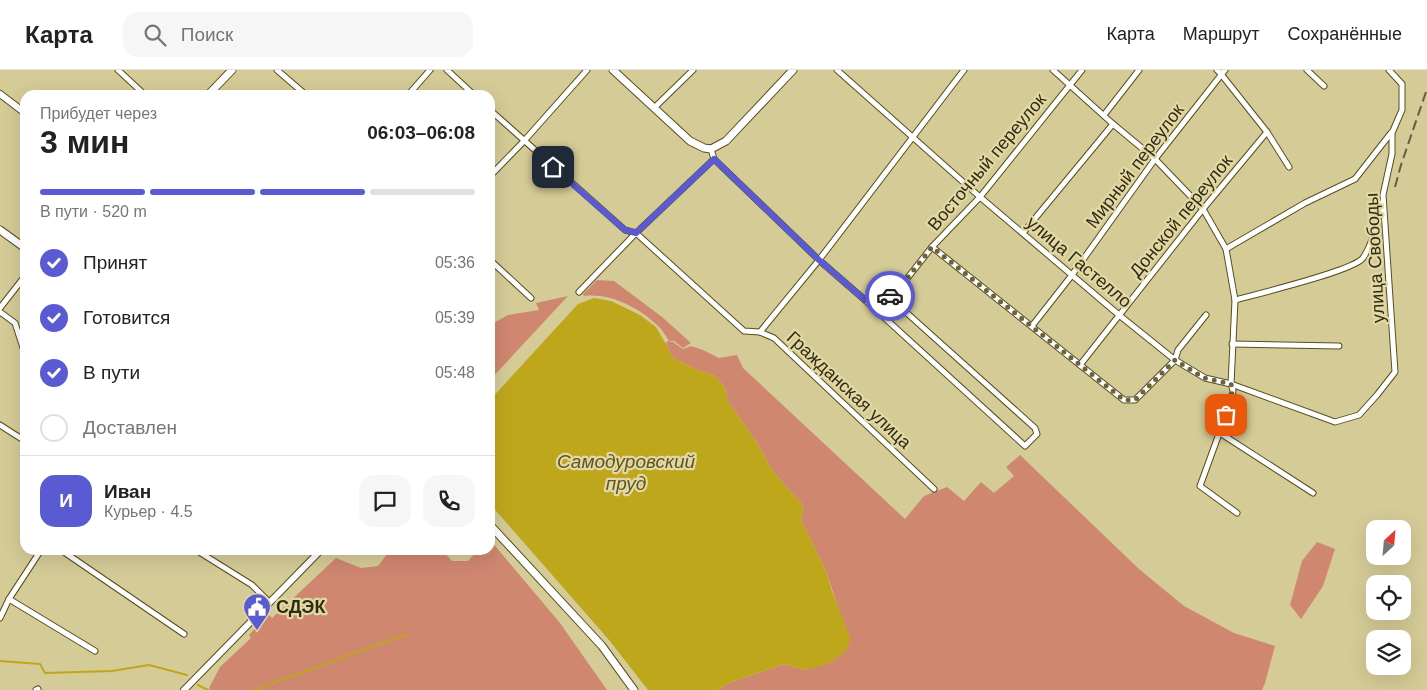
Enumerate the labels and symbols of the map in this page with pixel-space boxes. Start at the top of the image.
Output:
street label: Восточный переулок [924,89,1050,235]
street label: Мирный переулок [1082,100,1188,232]
pin [532,146,574,188]
street label: Донской переулок [1126,151,1236,281]
street label: улица Свободы [1362,192,1388,324]
street label: улица Гастелло [1022,212,1136,312]
courier [865,271,915,321]
street label: Гражданская улица [783,327,916,453]
pin [1205,394,1247,436]
water label: Самодуровский пруд [557,451,695,494]
north arrow [1366,520,1411,565]
public building icon: СДЭК [242,592,272,631]
place label: СДЭК [276,597,326,617]

